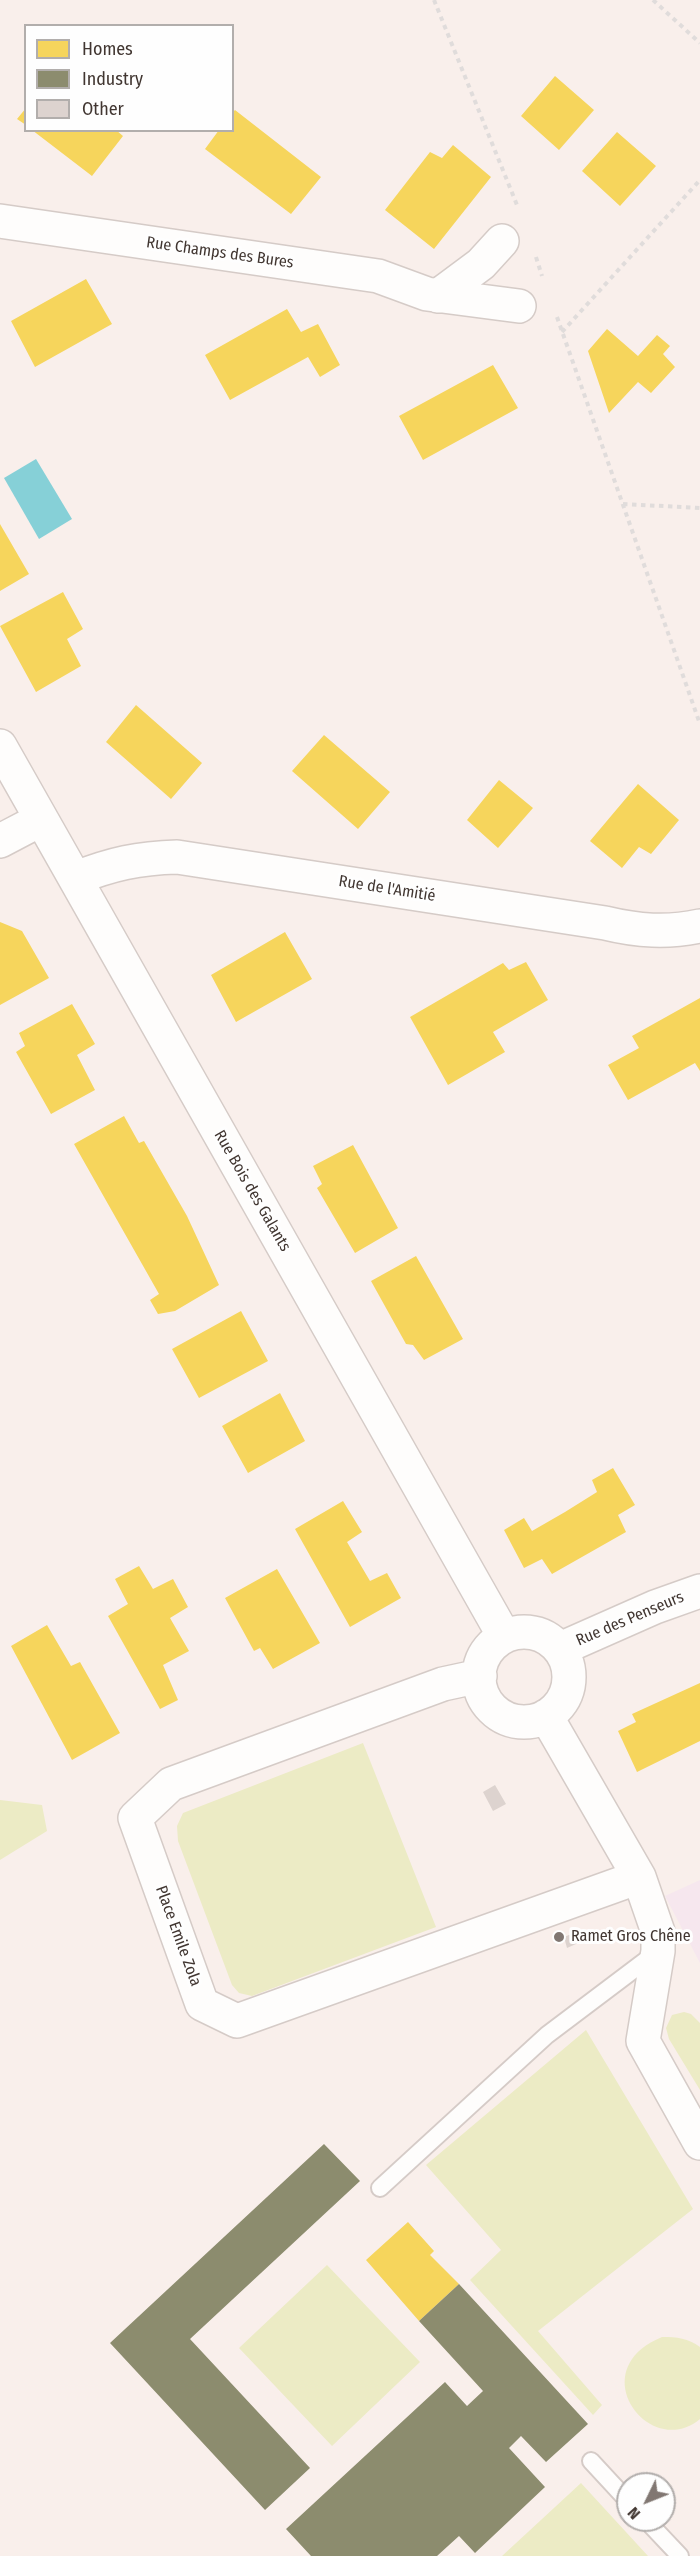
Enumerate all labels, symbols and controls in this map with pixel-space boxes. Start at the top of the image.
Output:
legend [24,24,234,132]
text: Homes [82,38,133,60]
text: Industry [82,68,143,90]
text: Other [82,98,124,120]
street label: Rue Champs des Bures [145,233,295,273]
street label: Rue de l'Amitié [337,872,437,906]
street label: Rue Bois des Galants [209,1127,295,1255]
street label: Rue des Penseurs [573,1588,687,1650]
street label: Place Emile Zola [151,1883,205,1989]
place label: Ramet Gros Chêne [571,1927,691,1947]
marker: Ramet Gros Chêne [552,1930,566,1944]
north arrow [616,2472,676,2532]
text: N [624,2503,644,2523]

